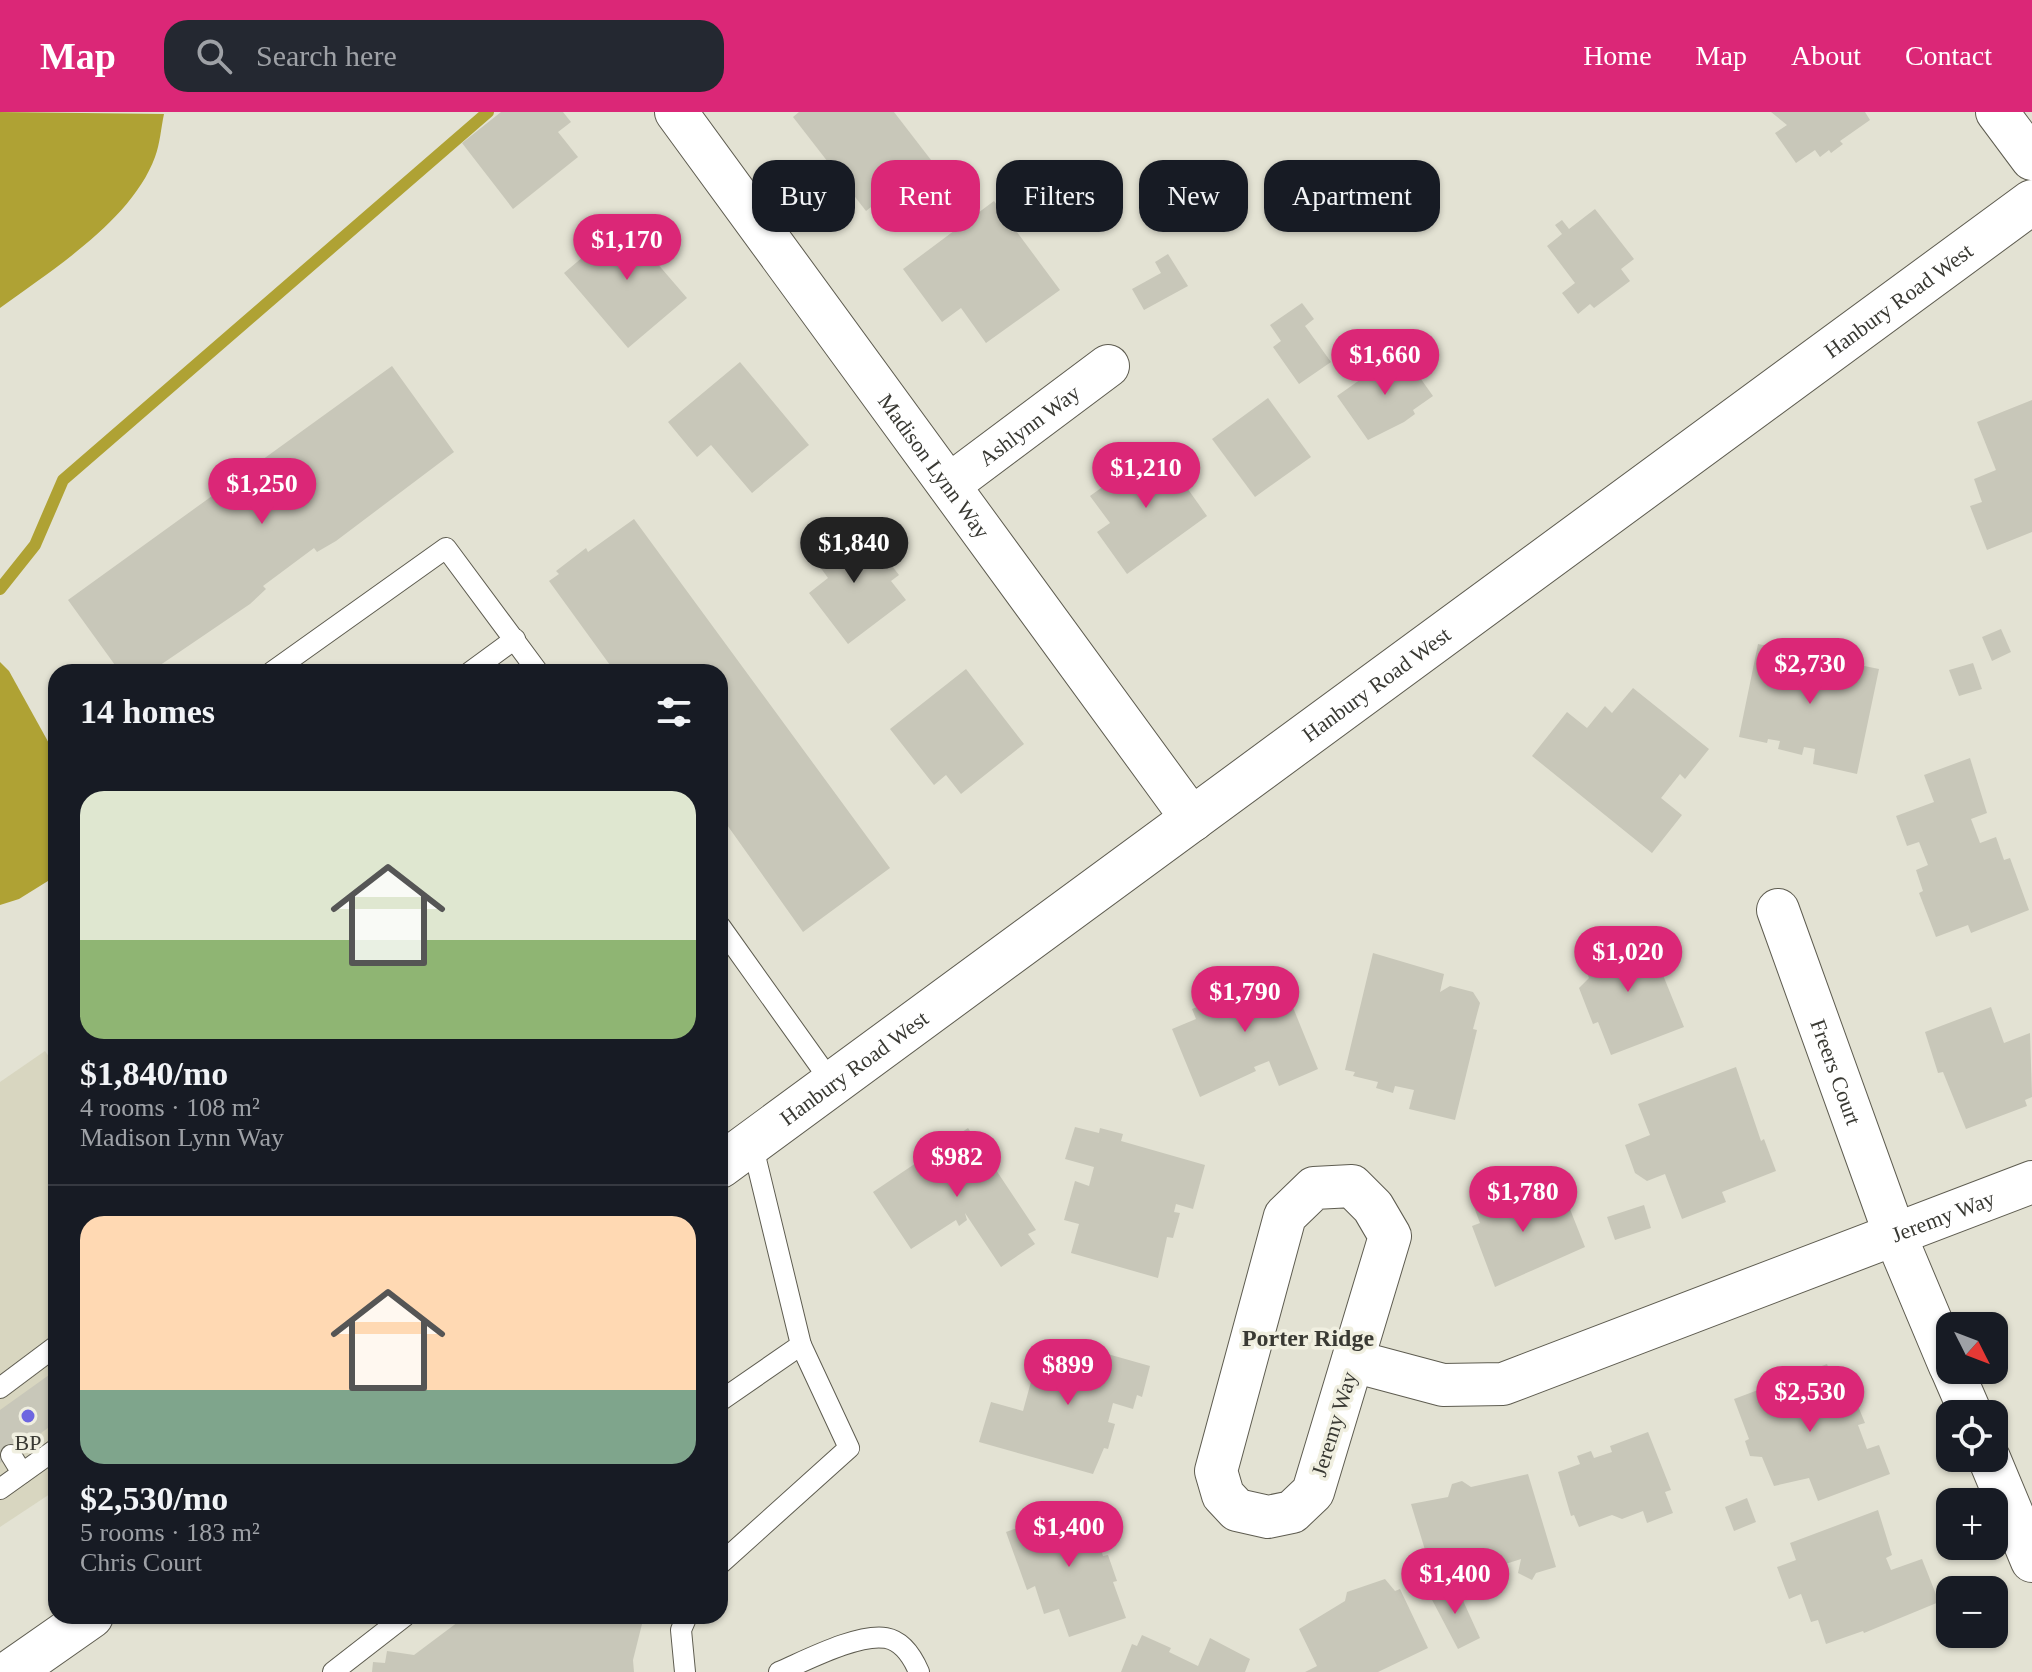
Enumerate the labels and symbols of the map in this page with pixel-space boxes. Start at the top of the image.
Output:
pin: $1,170 [562,214,692,282]
street label: Hanbury Road West [1819,238,1977,363]
pin: $1,660 [1320,329,1450,397]
street label: Ashlynn Way [974,379,1084,471]
street label: Madison Lynn Way [873,389,995,543]
pin: $1,210 [1081,442,1211,510]
pin: $1,250 [197,458,327,526]
pin: $1,840 [789,517,919,585]
street label: Hanbury Road West [1297,621,1455,747]
pin: $2,730 [1745,638,1875,706]
pin: $1,020 [1563,926,1693,994]
pin: $1,790 [1180,966,1310,1034]
street label: Hanbury Road West [775,1005,933,1130]
street label: Freers Court [1806,1016,1867,1128]
pin: $982 [910,1131,1004,1199]
pin: $1,780 [1458,1166,1588,1234]
street label: Jeremy Way [1888,1185,1998,1247]
north arrow [1936,1312,2008,1384]
district label: Porter Ridge [1242,1325,1374,1351]
pin: $899 [1021,1339,1115,1407]
pin: $2,530 [1745,1366,1875,1434]
street label: Jeremy Way [1306,1369,1362,1479]
marker: BP [19,1407,37,1425]
place label: BP [15,1430,41,1455]
pin: $1,400 [1004,1501,1134,1569]
pin: $1,400 [1390,1548,1520,1616]

